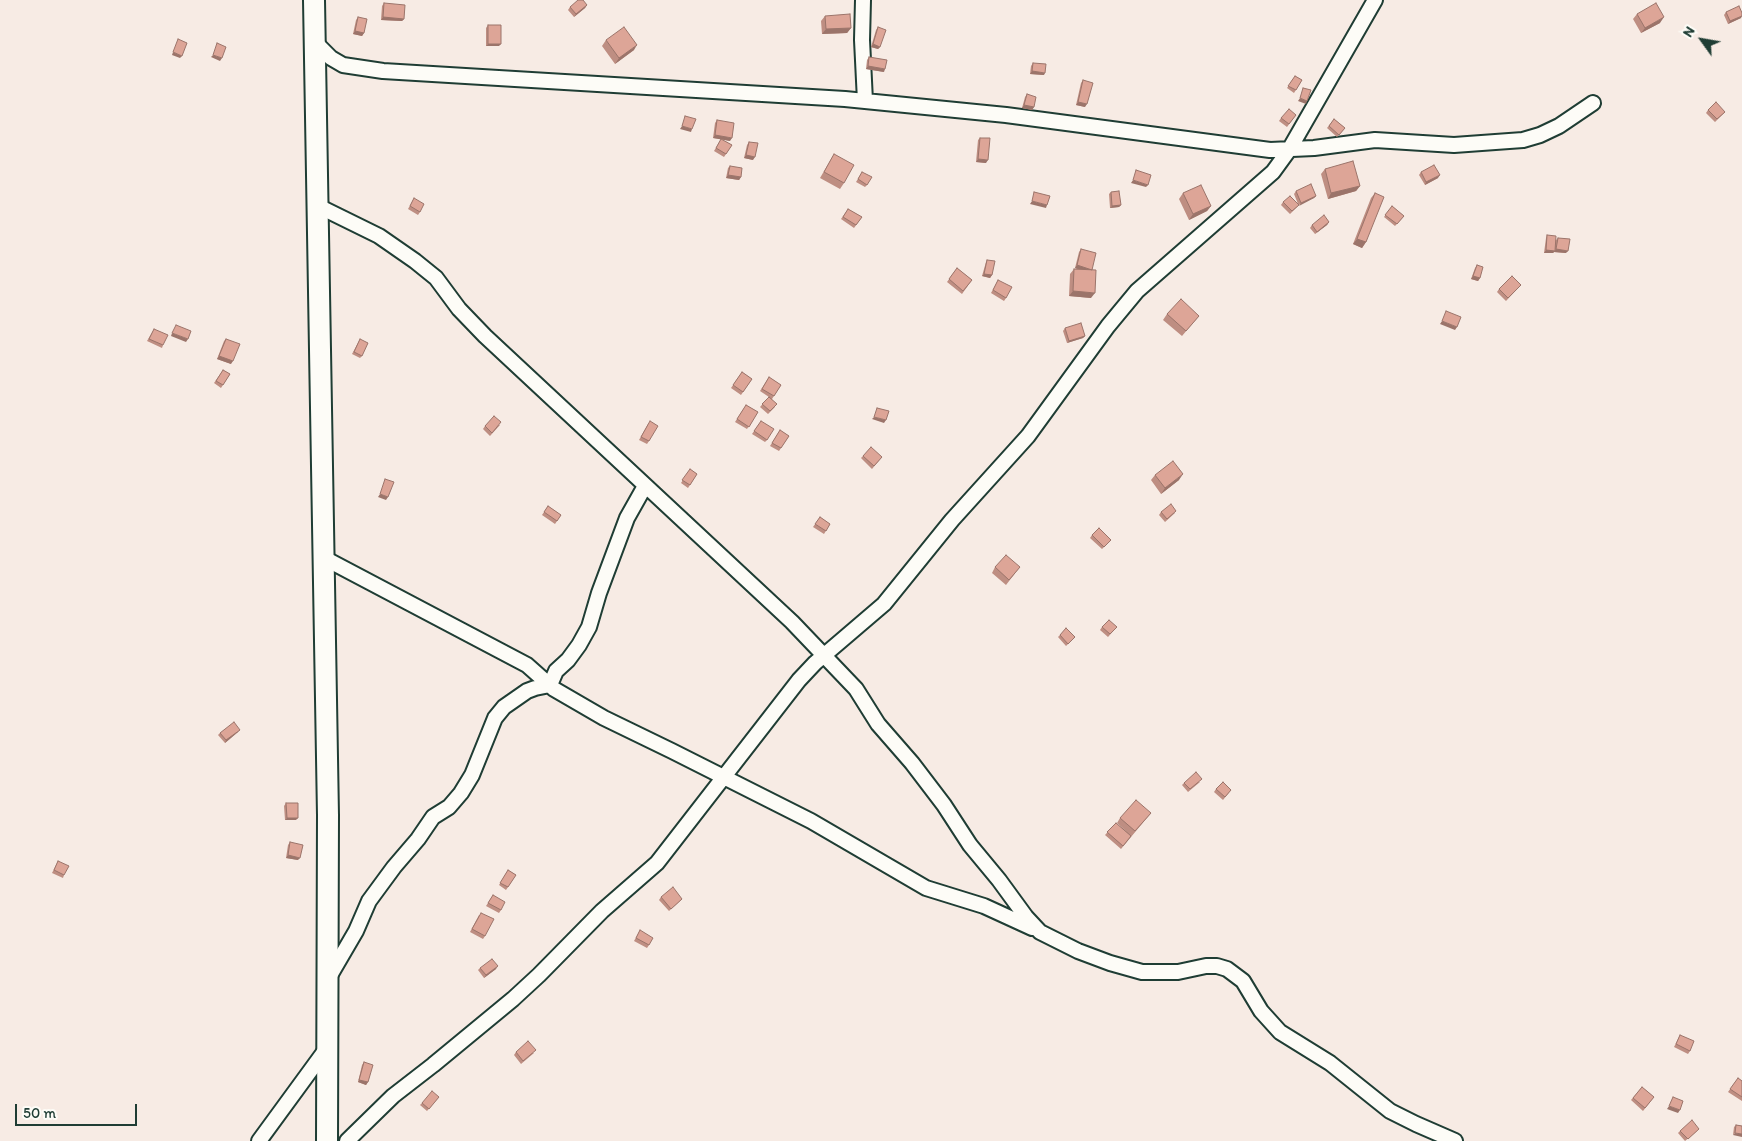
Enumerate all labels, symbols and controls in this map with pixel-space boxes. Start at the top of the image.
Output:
north arrow [1677,15,1727,65]
text: N [1679,23,1699,40]
scale bar [18,1094,140,1126]
text: 50 m [23,1104,56,1122]

